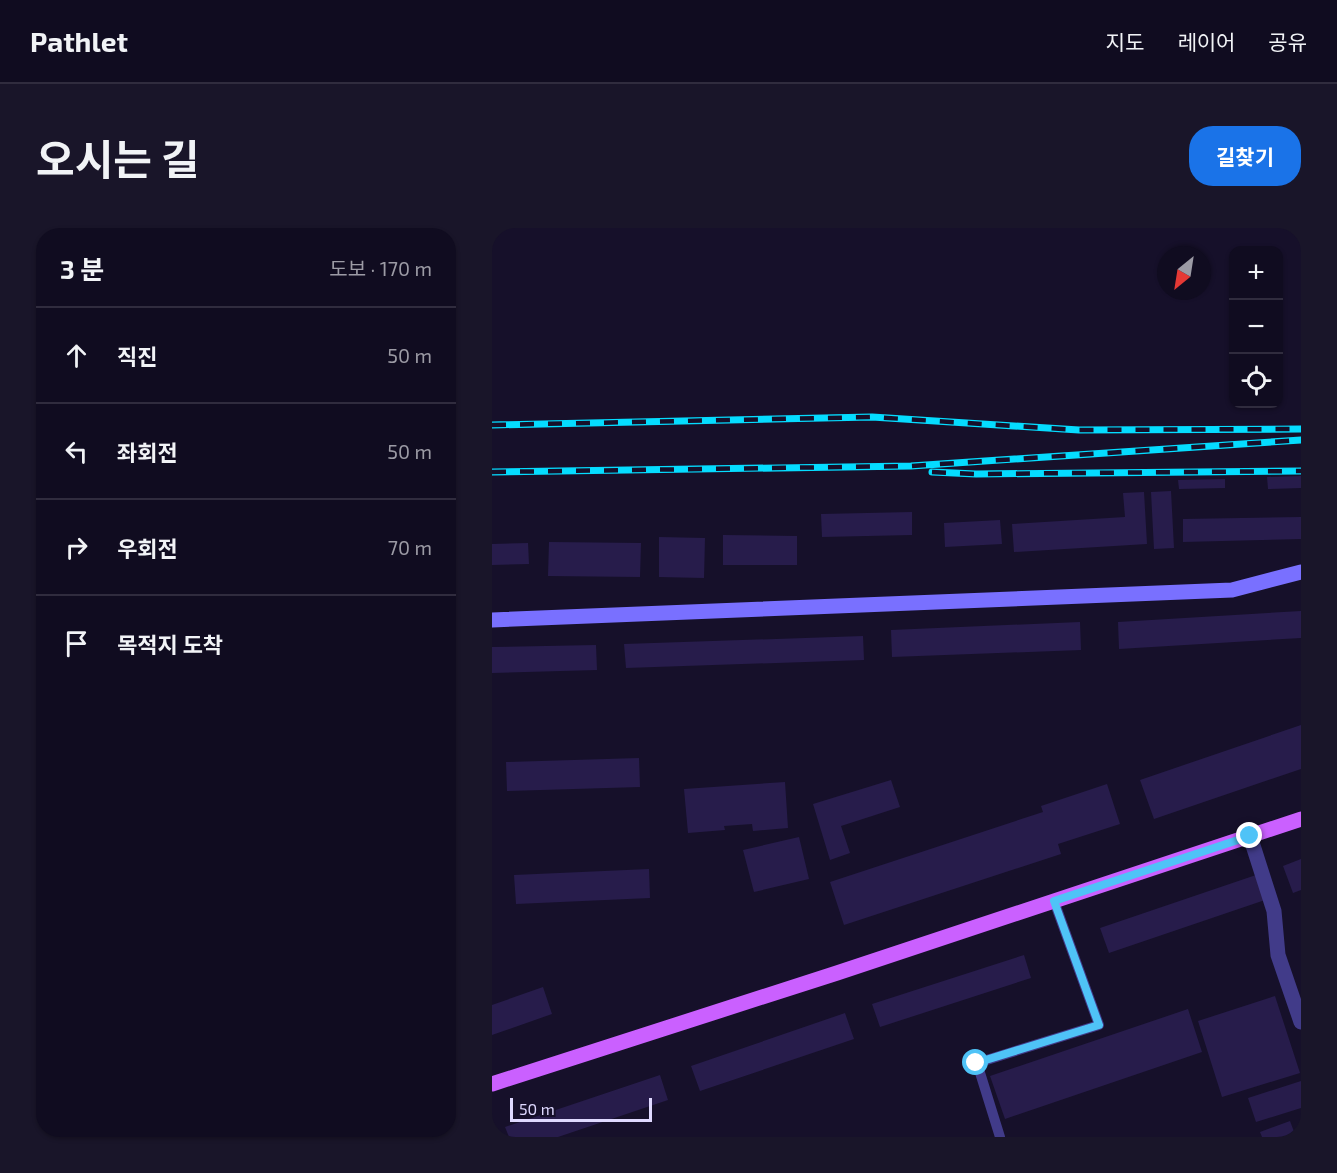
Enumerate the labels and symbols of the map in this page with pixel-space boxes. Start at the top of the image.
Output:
north arrow [1157,246,1211,300]
route end [1236,822,1262,848]
route start [962,1049,988,1075]
scale bar [510,1095,652,1122]

